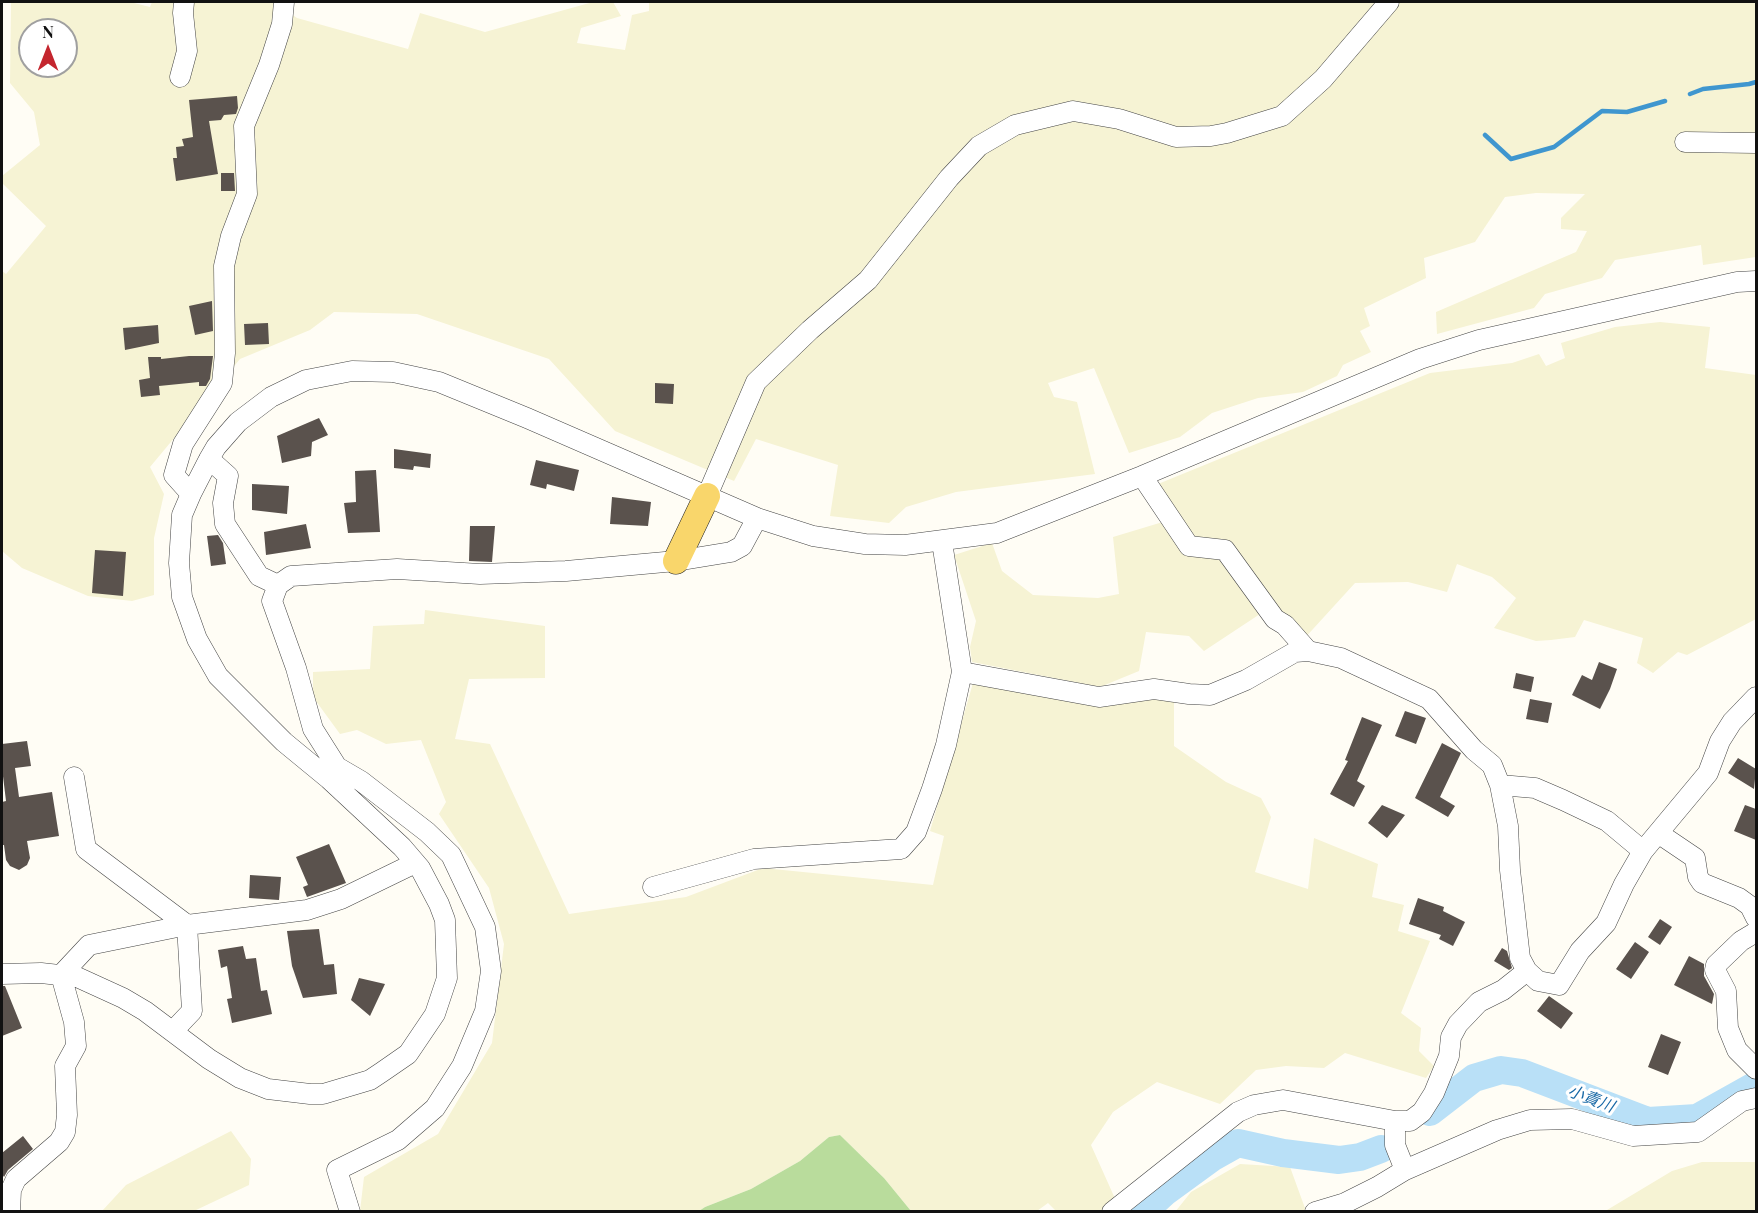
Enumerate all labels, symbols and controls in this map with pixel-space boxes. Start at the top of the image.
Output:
north arrow [18,18,78,78]
text: N [42,21,54,42]
water label: 小責川 [1565,1081,1617,1117]

